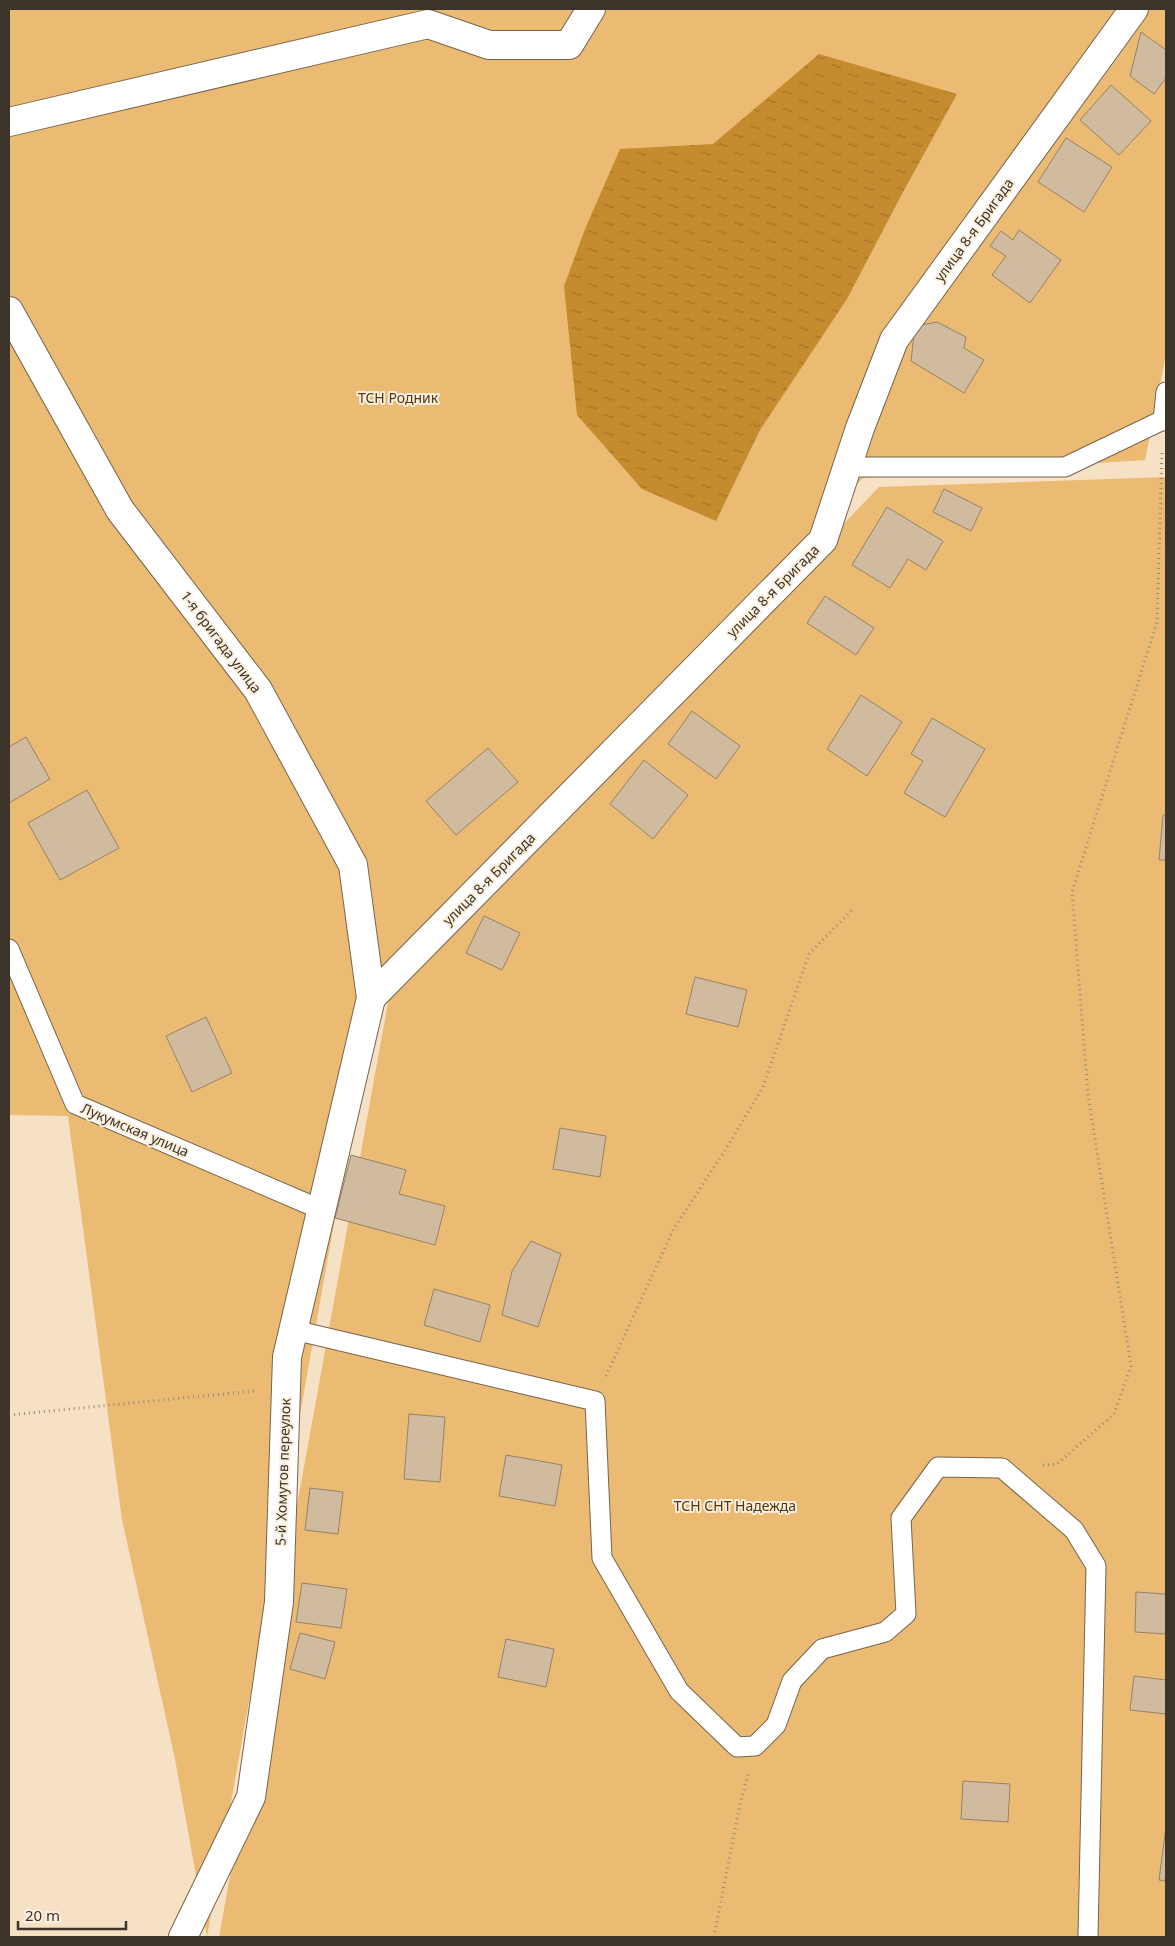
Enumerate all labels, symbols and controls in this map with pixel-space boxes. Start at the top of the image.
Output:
street label: улица 8-я Бригада [930,174,1018,285]
park label: ТСН Родник [358,388,439,407]
street label: улица 8-я Бригада [722,540,823,641]
street label: 1-я бригада улица [177,587,266,697]
street label: улица 8-я Бригада [438,828,539,929]
street label: Лукумская улица [78,1098,192,1161]
street label: 5-й Хомутов переулок [270,1397,295,1546]
park label: ТСН СНТ Надежда [674,1496,796,1515]
scale bar [18,1898,125,1930]
text: 20 m [25,1905,60,1925]

